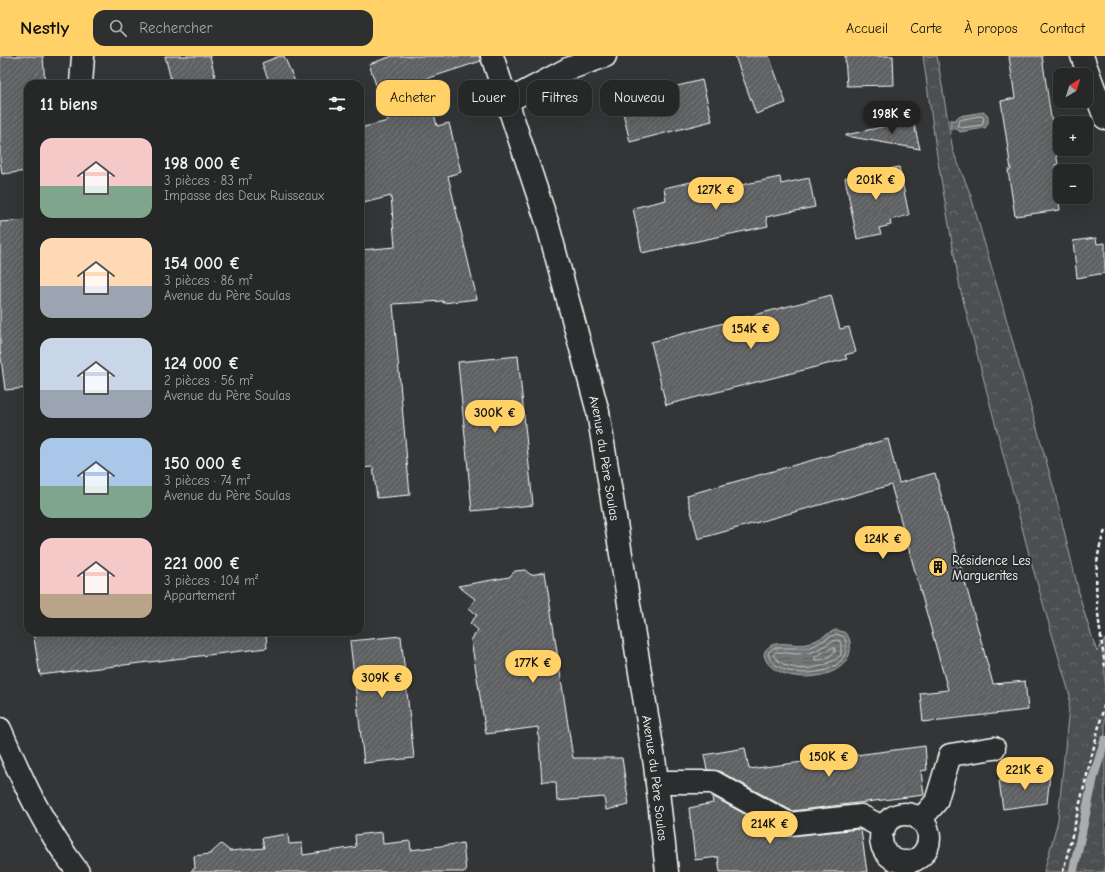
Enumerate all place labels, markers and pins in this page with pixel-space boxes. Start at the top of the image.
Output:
pin: 198K € [859,101,925,135]
pin: 201K € [843,167,909,201]
pin: 127K € [683,177,749,211]
pin: 154K € [718,316,784,350]
pin: 300K € [462,400,528,434]
pin: 124K € [850,526,916,560]
place label: Résidence Les Marguerites [952,553,1030,583]
building icon: Résidence Les Marguerites [927,556,949,578]
pin: 177K € [500,650,566,684]
pin: 309K € [349,665,415,699]
pin: 150K € [796,744,862,778]
pin: 221K € [992,757,1058,791]
pin: 214K € [737,811,803,845]

